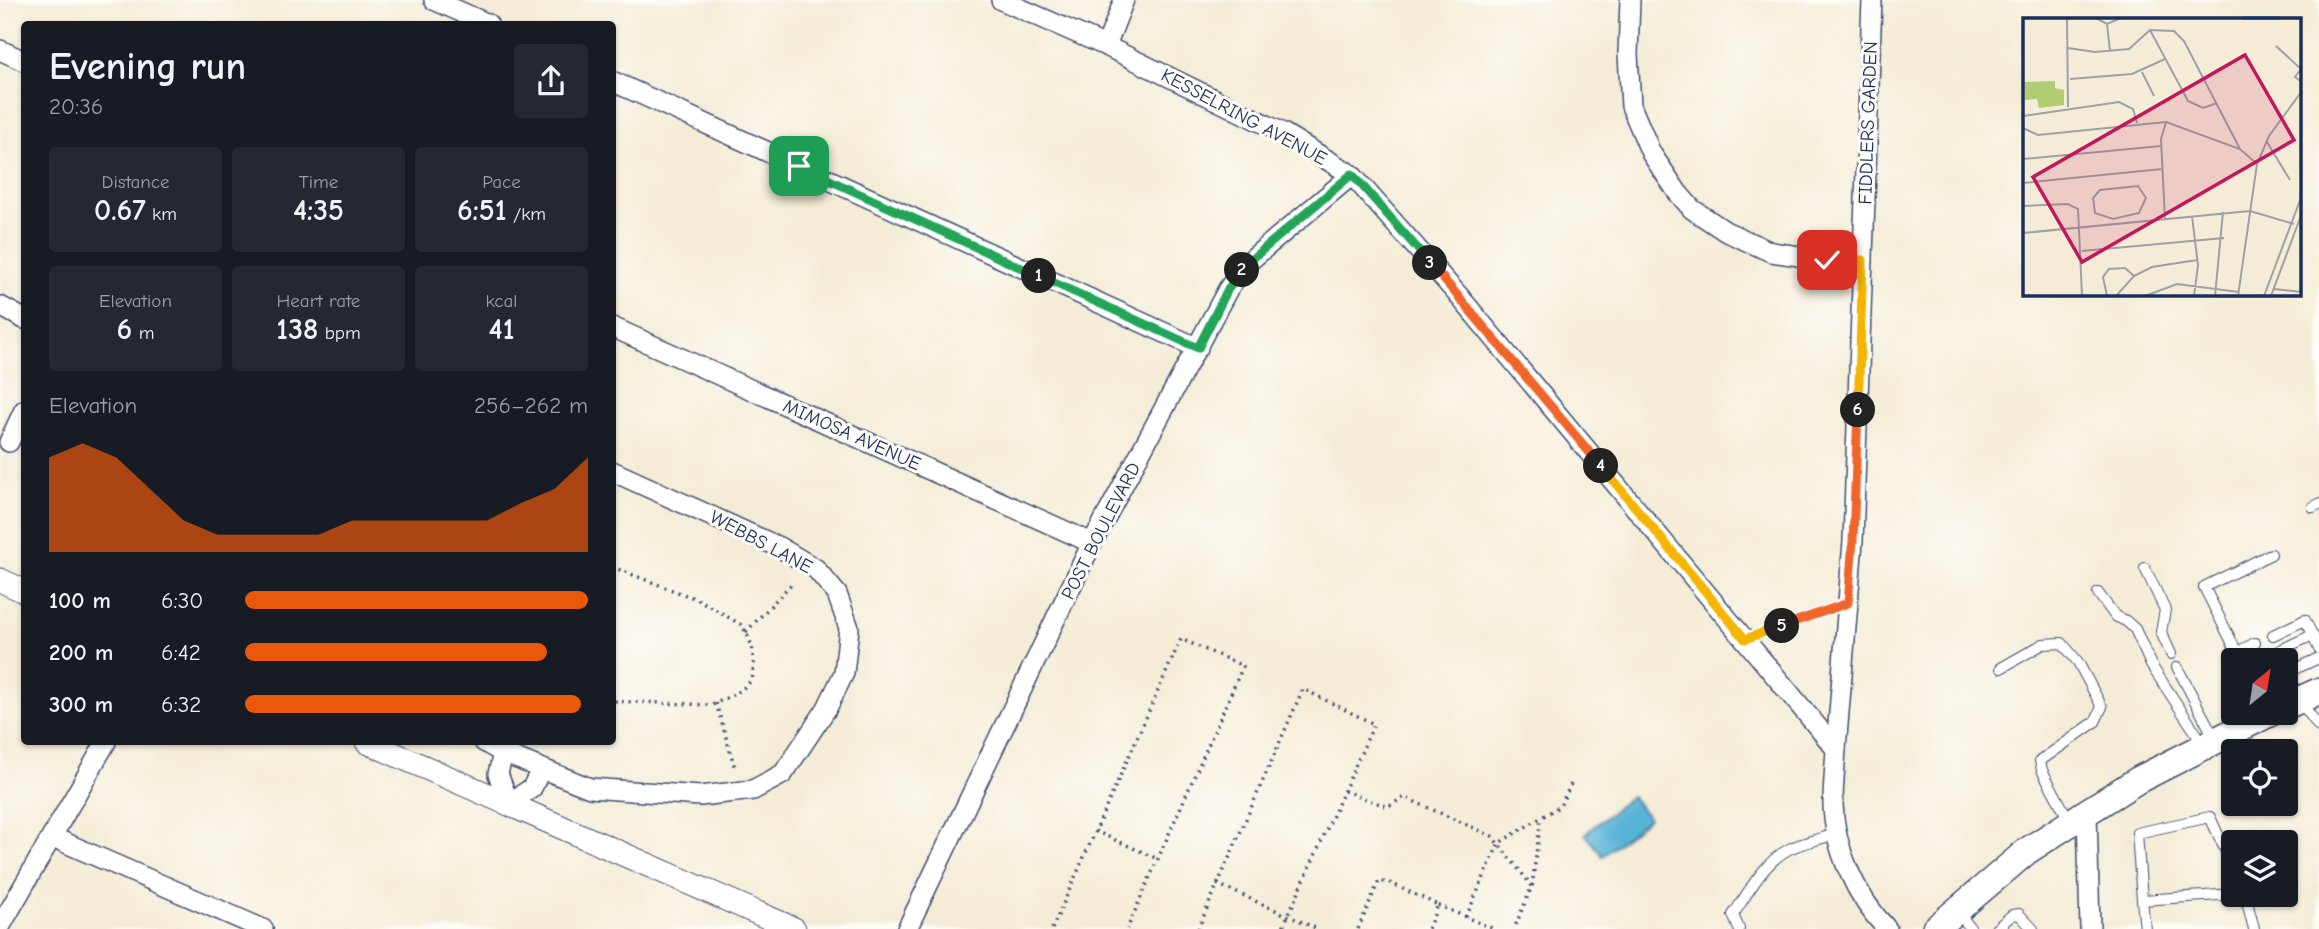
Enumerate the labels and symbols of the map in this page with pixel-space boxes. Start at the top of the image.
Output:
inset map [2023,18,2302,296]
street label: FIDDLERS GARDEN [1854,41,1882,205]
street label: KESSELRING AVENUE [1158,64,1330,170]
pin [769,136,829,196]
pin [1797,230,1857,290]
pin: 3 [1412,246,1448,280]
pin: 2 [1224,252,1260,288]
pin: 1 [1021,258,1056,294]
pin: 6 [1840,392,1876,428]
street label: MIMOSA AVENUE [780,395,924,475]
pin: 4 [1584,448,1618,484]
street label: POST BOULEVARD [1057,459,1145,603]
street label: WEBBS LANE [706,506,816,578]
pin: 5 [1764,608,1800,644]
north arrow [2221,648,2298,724]

